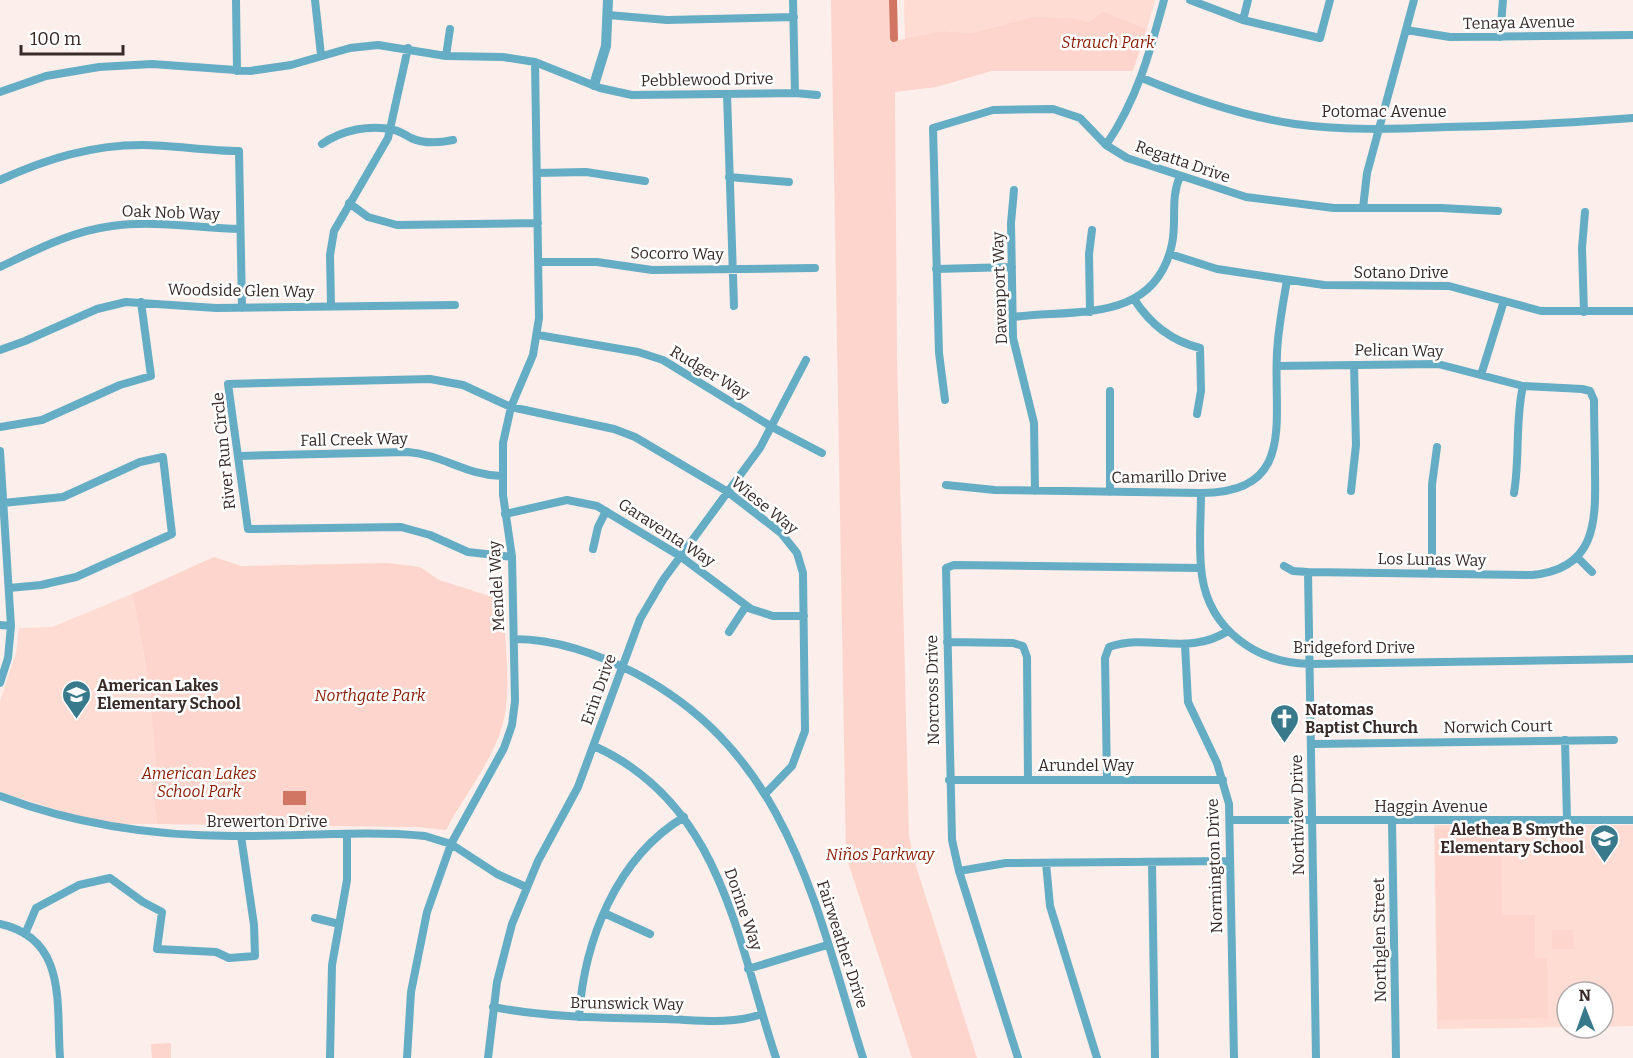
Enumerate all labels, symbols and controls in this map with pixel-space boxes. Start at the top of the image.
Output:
street label: Tenaya Avenue [1463,12,1575,33]
scale bar [21,18,123,56]
text: 100 m [30,28,81,50]
park label: Strauch Park [1061,33,1155,52]
street label: Pebblewood Drive [641,69,773,90]
street label: Potomac Avenue [1322,102,1446,121]
street label: Regatta Drive [1133,136,1233,187]
street label: Oak Nob Way [121,201,221,224]
street label: Davenport Way [988,231,1011,345]
street label: Socorro Way [630,243,724,264]
street label: Sotano Drive [1354,263,1448,282]
street label: Woodside Glen Way [167,280,315,301]
street label: Pelican Way [1354,340,1444,361]
street label: Rudger Way [667,341,753,404]
street label: River Run Circle [208,391,239,511]
street label: Fall Creek Way [300,429,409,450]
street label: Camarillo Drive [1111,466,1227,487]
street label: Wiese Way [727,473,802,538]
street label: Garaventa Way [615,494,719,571]
street label: Mendel Way [485,540,508,632]
street label: Los Lunas Way [1377,549,1487,570]
street label: Norcross Drive [922,635,943,745]
street label: Bridgeford Drive [1293,638,1415,657]
street label: Erin Drive [577,651,620,727]
place label: American Lakes Elementary School [97,676,241,713]
school or university icon: American Lakes Elementary School [60,678,92,720]
park label: Northgate Park [315,686,426,705]
place label: Natomas Baptist Church [1305,700,1418,737]
church icon: Natomas Baptist Church [1268,702,1300,744]
street label: Norwich Court [1443,716,1553,737]
street label: Northview Drive [1287,754,1308,876]
street label: Arundel Way [1038,756,1134,775]
park label: American Lakes School Park [140,764,257,801]
street label: Haggin Avenue [1374,797,1488,816]
street label: Normington Drive [1203,798,1226,934]
street label: Brewerton Drive [206,812,328,831]
place label: Alethea B Smythe Elementary School [1440,820,1584,857]
school or university icon: Alethea B Smythe Elementary School [1589,822,1621,864]
park label: Niños Parkway [826,845,935,864]
street label: Dorine Way [721,865,767,953]
street label: Northglen Street [1369,877,1390,1003]
street label: Fairweather Drive [813,878,872,1010]
north arrow [1555,980,1615,1040]
text: N [1578,986,1591,1005]
street label: Brunswick Way [570,993,685,1014]

